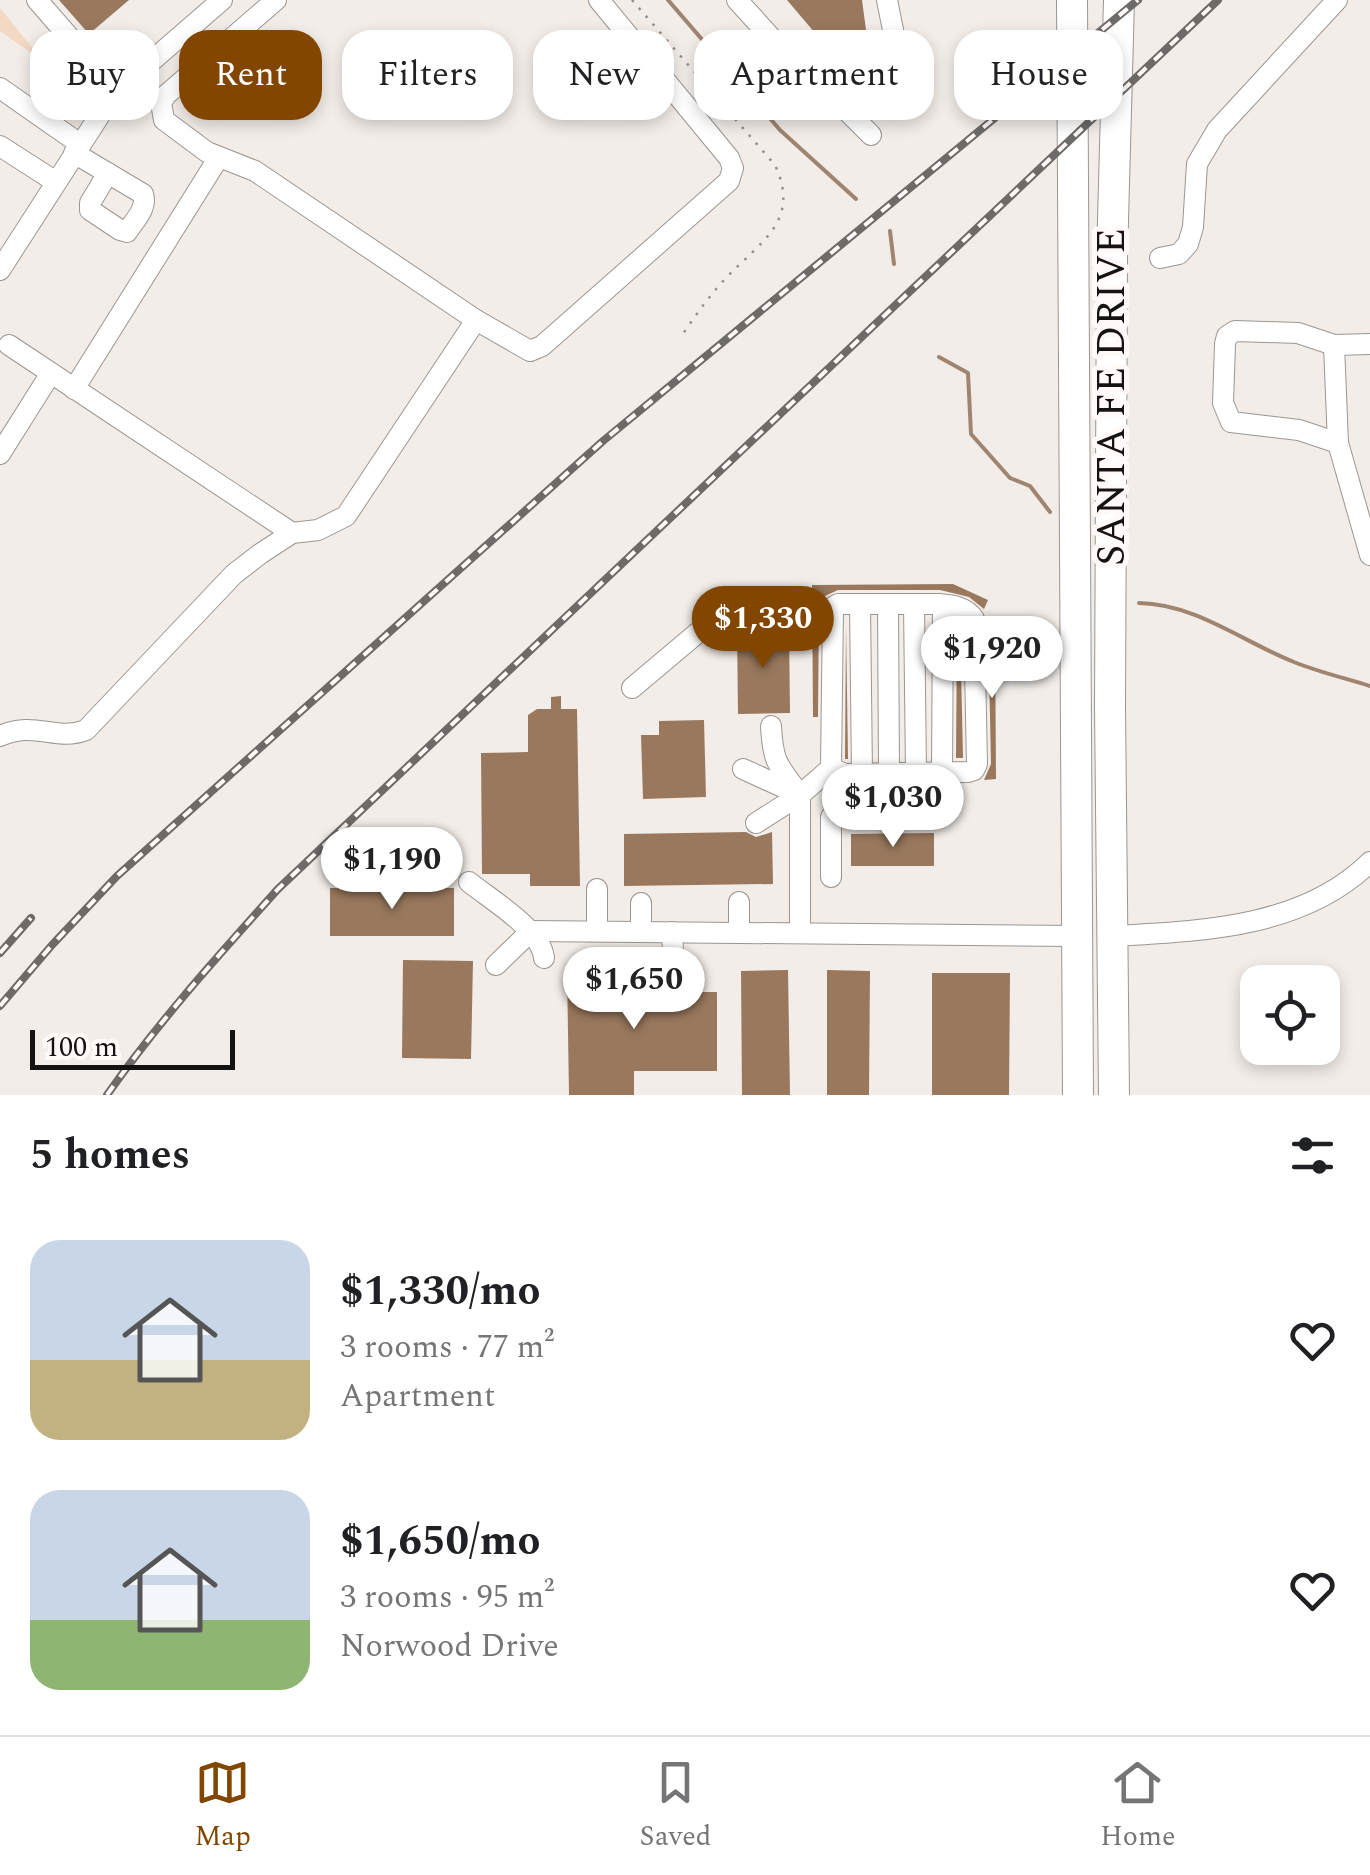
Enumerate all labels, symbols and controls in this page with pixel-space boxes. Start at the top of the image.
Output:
chip: Buy [30,30,159,120]
chip: Rent [179,30,322,120]
chip: Filters [342,30,513,120]
chip: New [533,30,674,120]
chip: Apartment [694,30,934,120]
chip: House [954,30,1123,120]
street label: SANTA FE DRIVE [1082,228,1143,566]
pin: $1,330 [682,586,844,671]
text: $1,330 [714,594,812,643]
pin: $1,920 [911,616,1073,701]
text: $1,920 [943,624,1041,673]
pin: $1,030 [812,765,974,850]
text: $1,030 [844,773,942,822]
pin: $1,190 [311,827,473,912]
text: $1,190 [343,835,441,884]
pin: $1,650 [553,947,715,1032]
text: $1,650 [585,955,683,1004]
map controls [1240,965,1340,1065]
button: locate [1240,965,1340,1065]
scale bar [30,1025,235,1070]
text: 100 m [45,1026,118,1069]
text: 5 homes [30,1124,190,1187]
icon: filters [1285,1128,1340,1183]
text: $1,330/mo [340,1260,540,1323]
icon: home [110,1280,230,1400]
icon: heart [1285,1313,1340,1368]
text: 3 rooms · 77 m² [340,1323,554,1372]
text: Apartment [340,1372,495,1421]
text: $1,650/mo [340,1510,540,1573]
icon: home [110,1530,230,1650]
icon: heart [1285,1563,1340,1618]
text: 3 rooms · 95 m² [340,1573,554,1622]
text: Norwood Drive [340,1622,559,1671]
tab: Map [194,1755,251,1858]
tab: Saved [640,1755,711,1858]
tab: Home [1100,1755,1176,1858]

